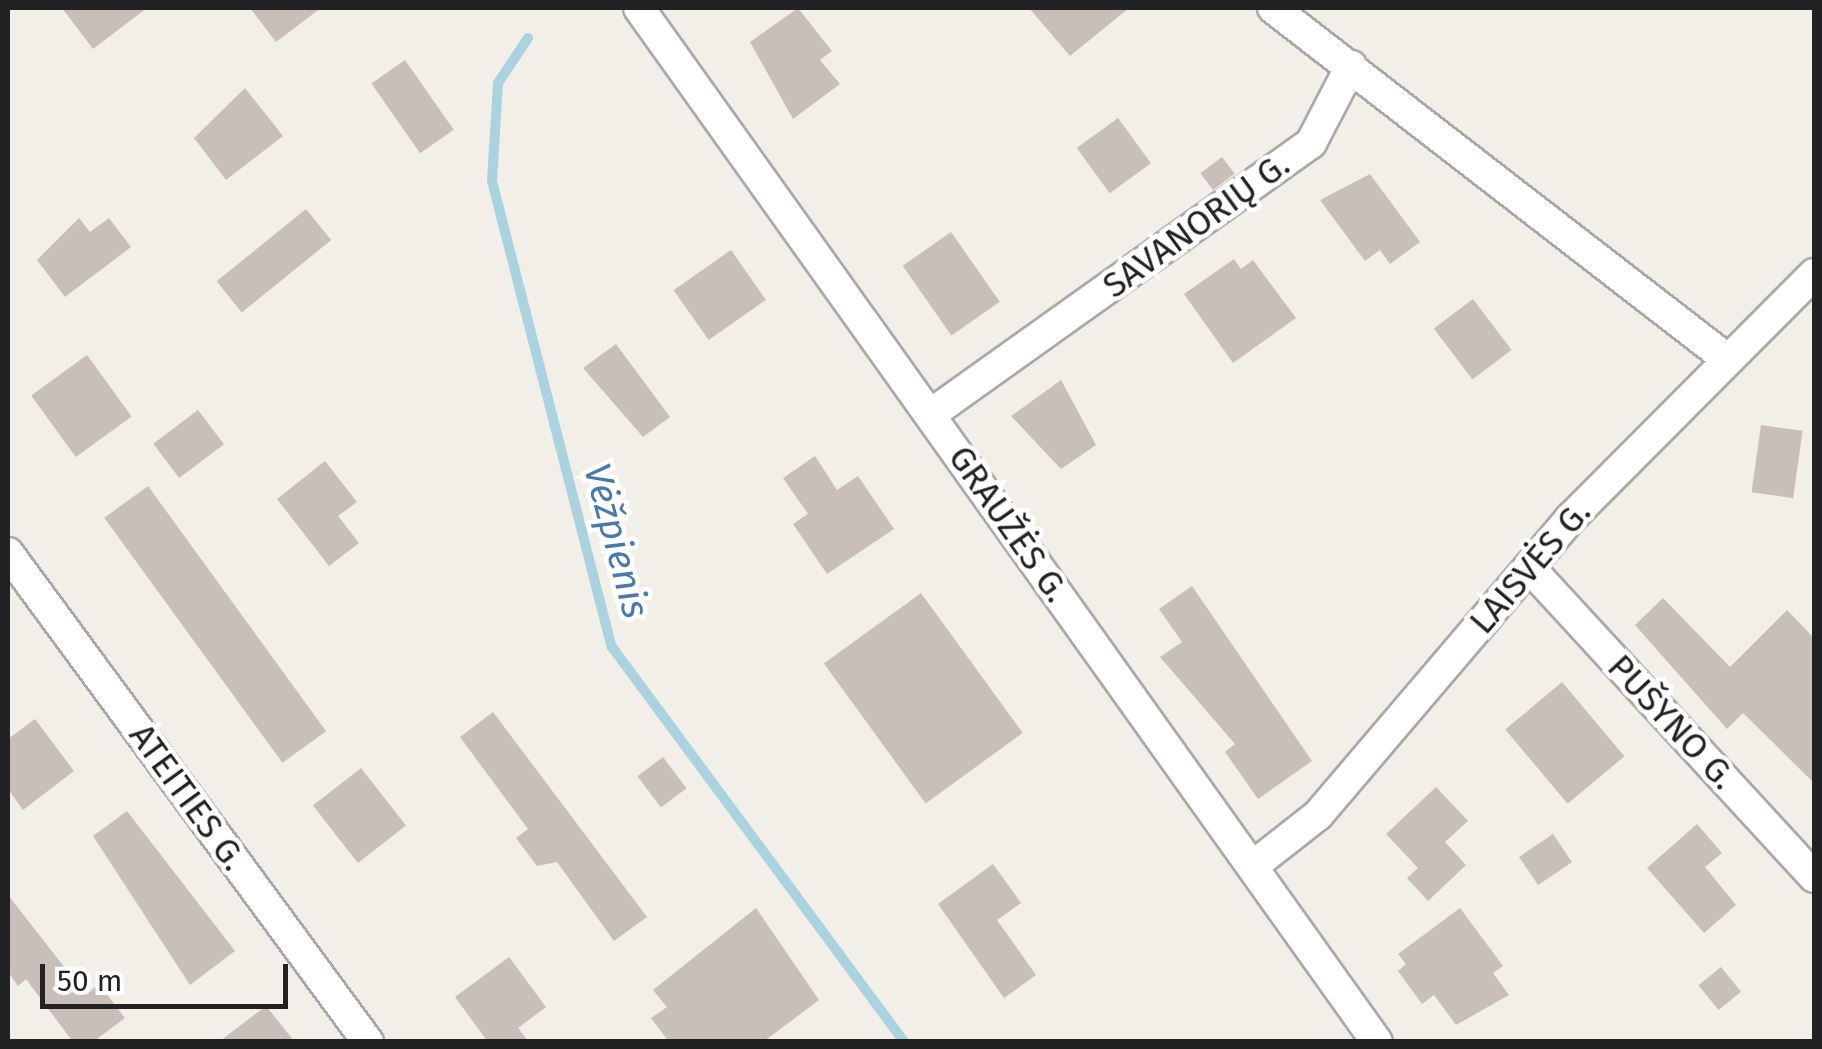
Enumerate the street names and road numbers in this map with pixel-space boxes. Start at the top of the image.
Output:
street label: SAVANORIŲ G. [1095,143,1297,307]
street label: GRAUŽĖS G. [940,438,1078,610]
street label: LAISVĖS G. [1461,492,1599,642]
street label: PUŠYNO G. [1599,646,1745,798]
street label: ATEITIES G. [121,715,255,879]

